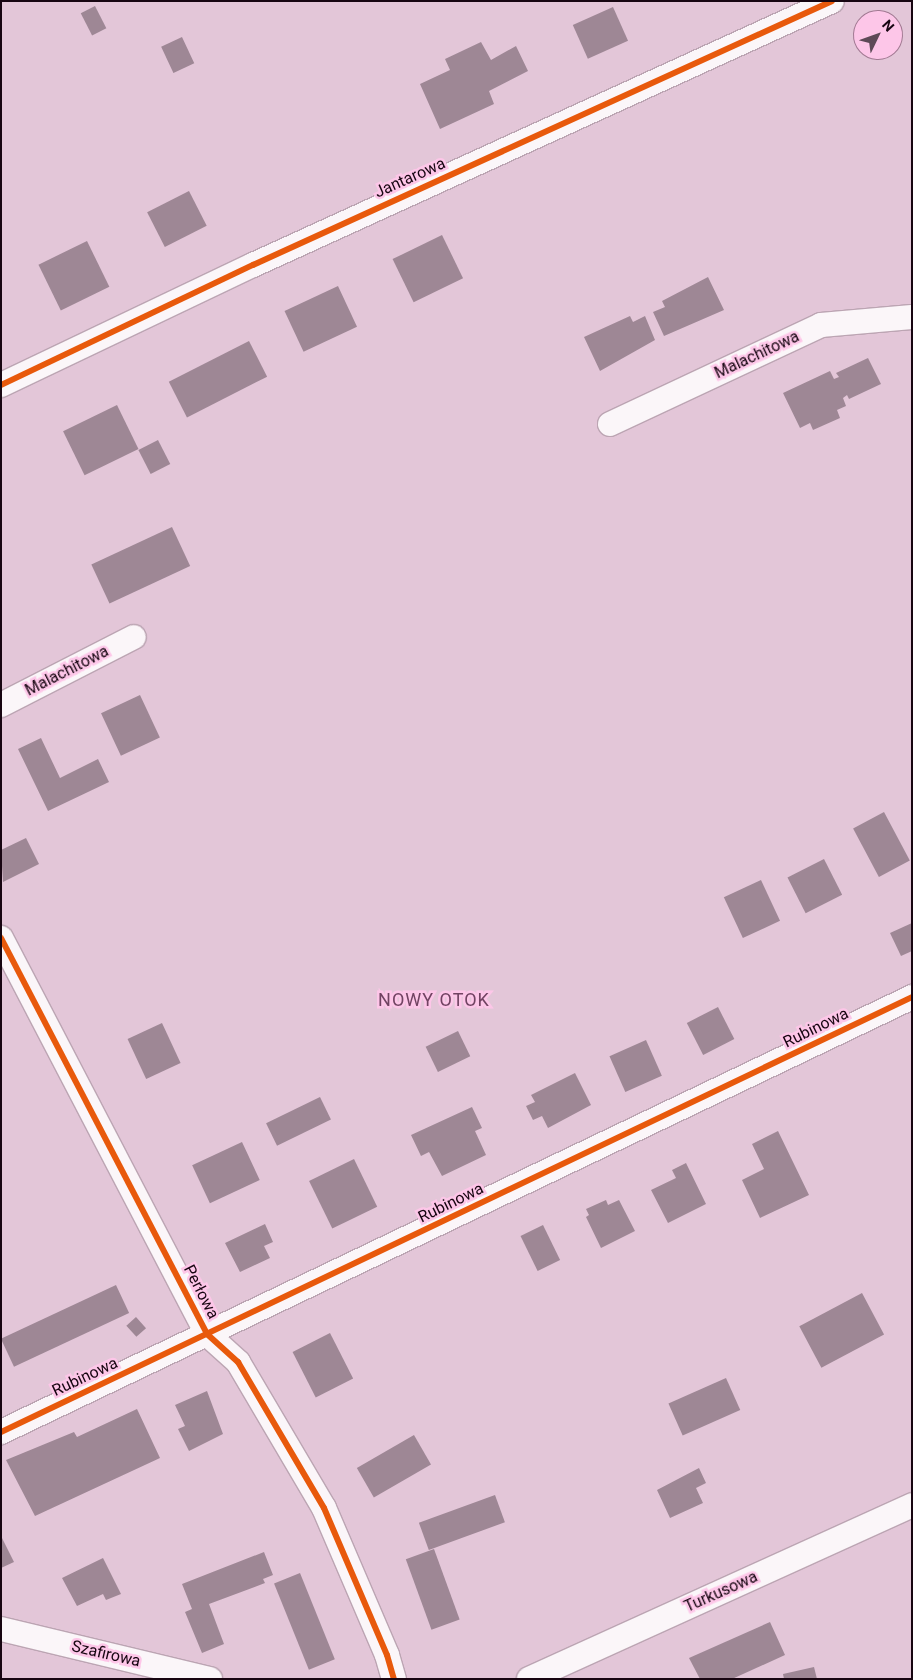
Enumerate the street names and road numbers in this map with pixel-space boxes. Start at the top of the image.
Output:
street label: Jantarowa [372,154,448,202]
street label: Malachitowa [712,327,802,383]
street label: Malachitowa [22,642,112,700]
street label: Rubinowa [780,1004,852,1052]
street label: Rubinowa [415,1179,487,1227]
street label: Perłowa [179,1262,223,1322]
street label: Rubinowa [49,1353,121,1401]
street label: Turkusowa [681,1567,761,1617]
street label: Szafirowa [70,1637,142,1671]

